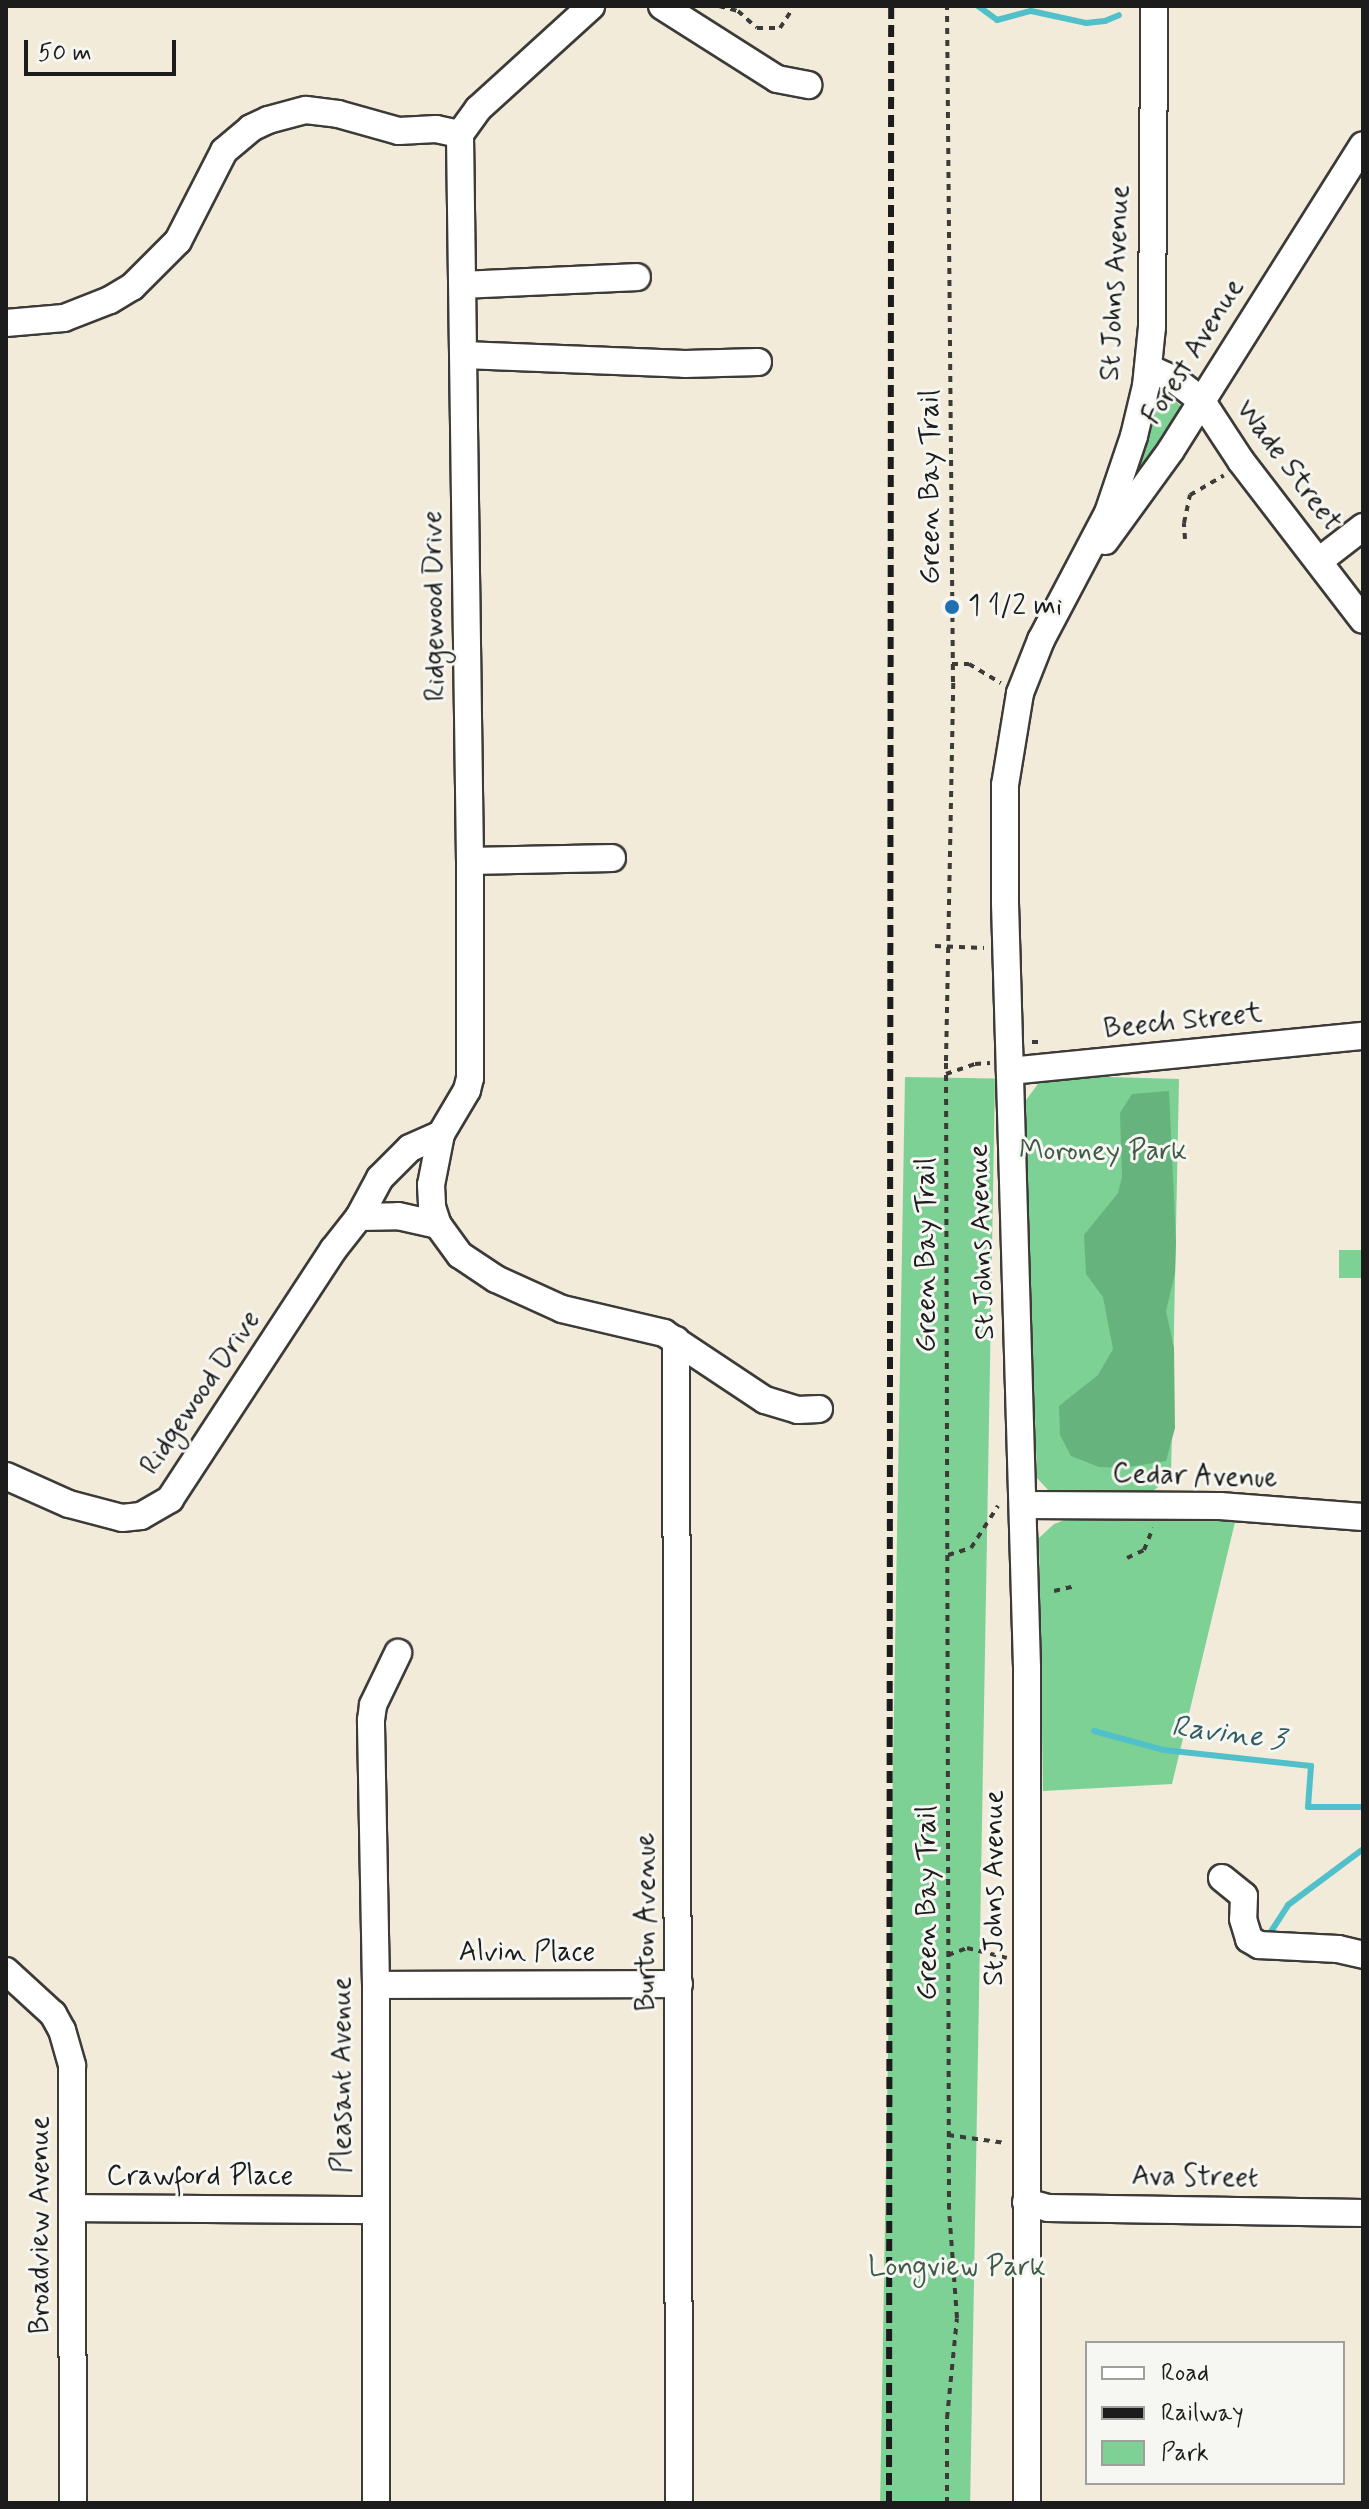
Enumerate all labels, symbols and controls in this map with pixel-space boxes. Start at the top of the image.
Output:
scale bar [28,24,180,74]
text: 50 m [38,38,92,69]
street label: St Johns Avenue [1094,180,1138,386]
street label: Forest Avenue [1136,273,1252,431]
street label: Green Bay Trail [914,393,948,581]
street label: Wade Street [1228,394,1348,538]
street label: Ridgewood Drive [417,512,453,700]
place label: 1 1/2 mi [968,590,1063,624]
marker: 1 1/2 mi [943,598,961,616]
street label: Beech Street [1102,997,1264,1047]
park label: Moroney Park [1021,1135,1185,1169]
street label: St Johns Avenue [963,1140,1003,1344]
street label: Green Bay Trail [910,1161,944,1349]
street label: Ridgewood Drive [134,1305,268,1481]
street label: Cedar Avenue [1110,1457,1280,1497]
water label: Ravine 3 [1169,1709,1287,1759]
street label: St Johns Avenue [978,1786,1012,1990]
street label: Green Bay Trail [911,1809,945,1997]
street label: Burton Avenue [630,1834,664,2010]
street label: Alvin Place [459,1936,595,1970]
street label: Pleasant Avenue [326,1976,360,2174]
street label: Broadview Avenue [24,2116,58,2334]
street label: Crawford Place [108,2160,292,2194]
street label: Ava Street [1129,2160,1261,2196]
park label: Longview Park [871,2251,1043,2285]
legend [1085,2341,1345,2485]
text: Road [1161,2358,1209,2389]
text: Railway [1161,2398,1244,2429]
text: Park [1161,2438,1209,2469]

